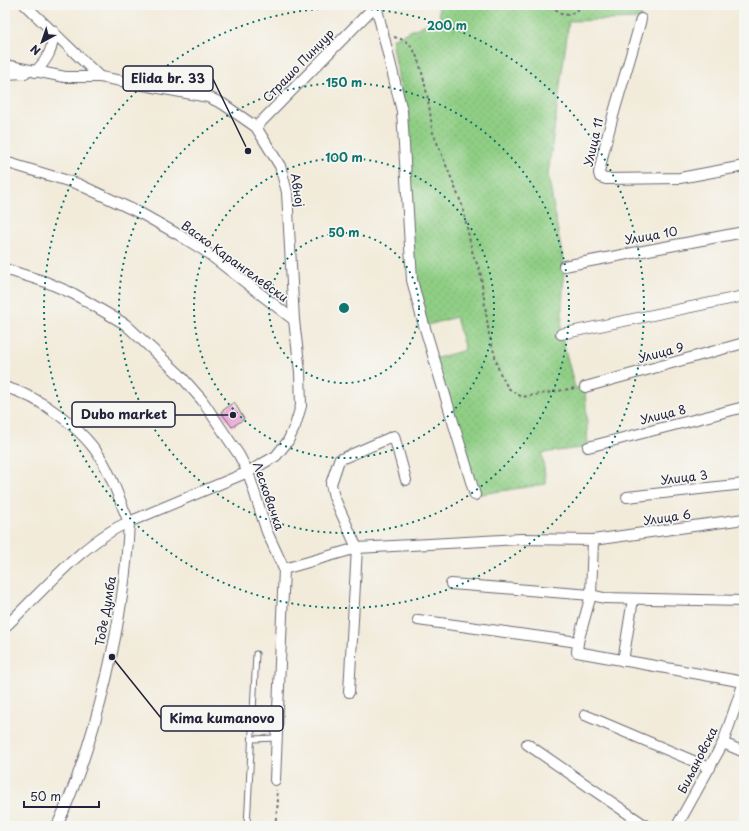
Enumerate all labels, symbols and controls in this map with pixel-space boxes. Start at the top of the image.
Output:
text: 200 m [427,16,467,34]
north arrow [22,22,62,62]
street label: Страшо Пинџур [258,24,338,106]
text: N [26,41,44,59]
callout: Elida br. 33 [123,66,213,91]
text: Elida br. 33 [131,68,206,87]
text: 150 m [326,73,362,91]
street label: Улица 11 [579,116,607,168]
text: 100 m [325,148,363,166]
street label: Авној [286,172,310,208]
street label: Васко Карангелевски [178,216,292,306]
street label: Улица 10 [623,221,679,249]
text: 50 m [328,223,360,241]
centre of rings [337,301,351,315]
street label: Улица 9 [636,337,686,367]
street label: Улица 8 [638,400,688,428]
callout: Dubo market [72,402,175,427]
text: Dubo market [81,404,167,423]
street label: Лесковачка [249,459,289,533]
street label: Улица 3 [659,465,709,489]
street label: Улица 6 [642,505,692,529]
street label: Тоде Думба [90,574,120,647]
callout: Kima kumanovo [161,706,283,731]
text: Kima kumanovo [170,708,275,727]
street label: Биљановска [673,723,722,796]
scale bar [24,783,99,809]
text: 50 m [30,787,61,805]

